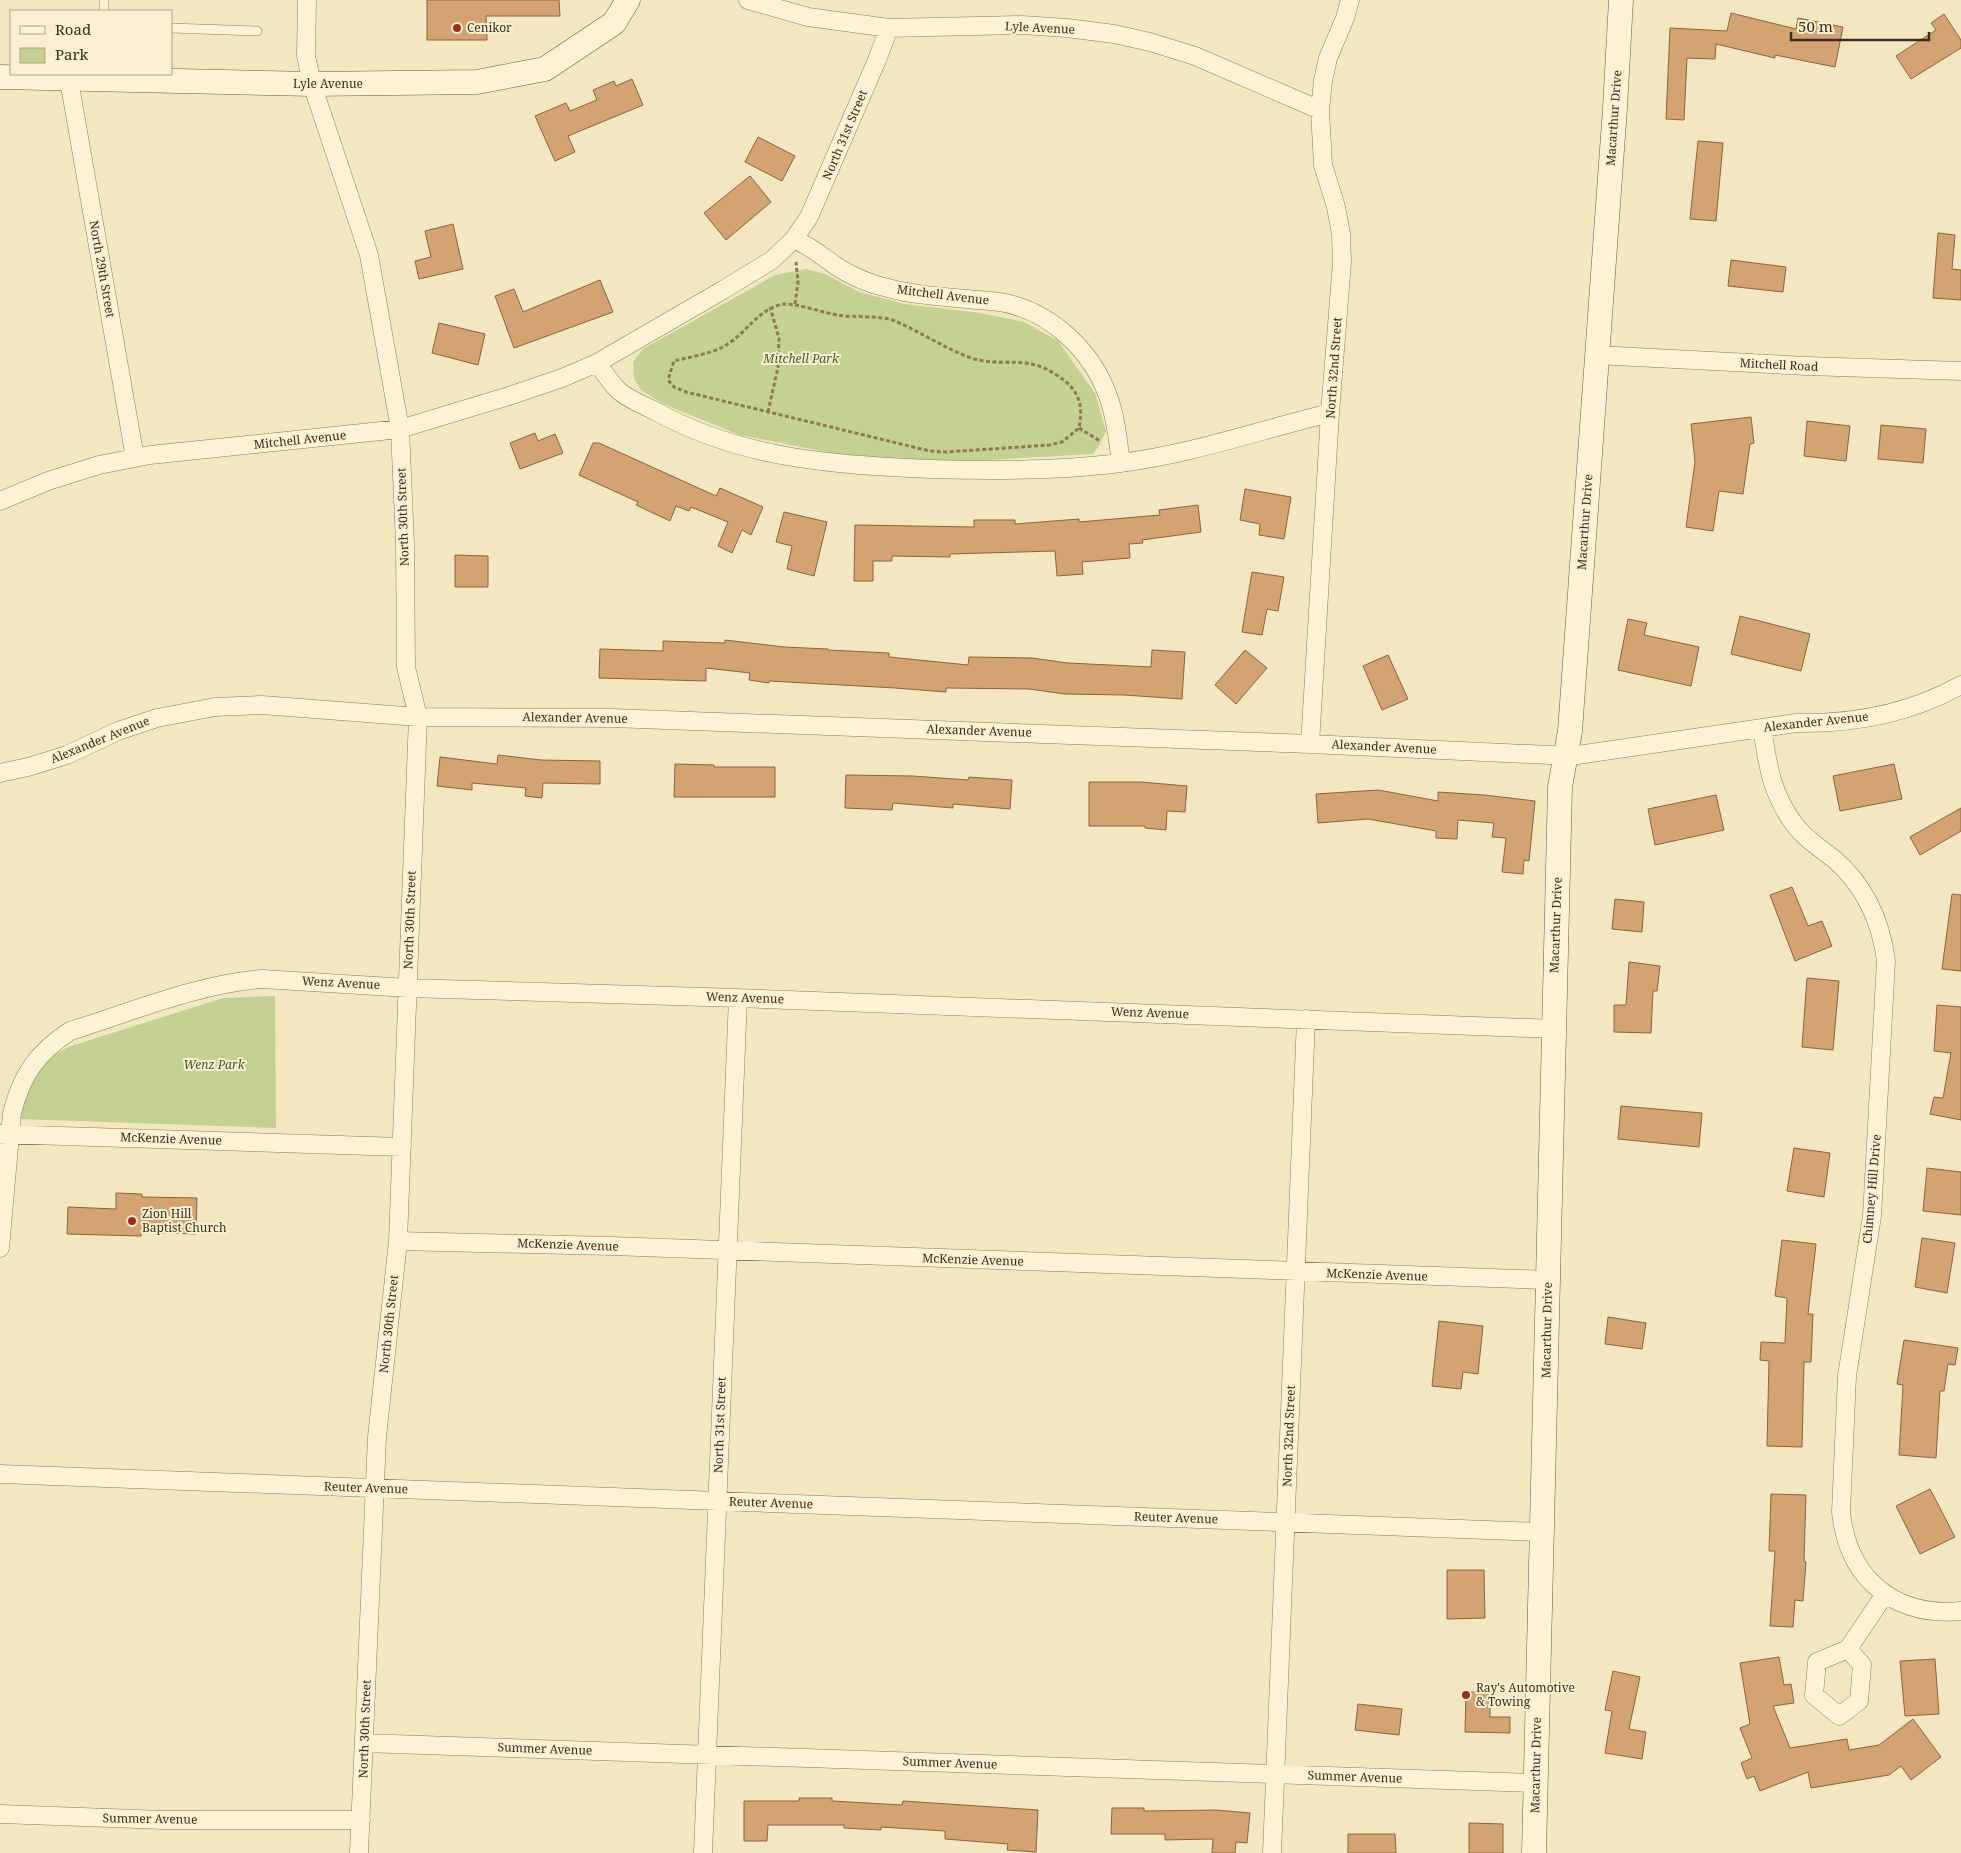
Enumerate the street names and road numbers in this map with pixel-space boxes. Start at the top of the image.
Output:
street label: Lyle Avenue [1005,17,1075,38]
street label: Macarthur Drive [1602,69,1625,167]
street label: Lyle Avenue [293,75,363,92]
street label: North 31st Street [818,87,871,182]
street label: North 29th Street [86,219,119,319]
street label: Mitchell Avenue [896,280,990,309]
street label: North 32nd Street [1321,317,1346,419]
street label: Mitchell Road [1739,354,1819,375]
street label: Mitchell Avenue [253,426,347,453]
street label: North 30th Street [392,467,413,567]
street label: Macarthur Drive [1573,473,1596,571]
street label: Alexander Avenue [522,708,628,727]
street label: Alexander Avenue [1763,708,1869,735]
street label: Alexander Avenue [48,712,152,767]
street label: Alexander Avenue [926,720,1032,741]
street label: Alexander Avenue [1331,735,1437,758]
street label: North 30th Street [399,870,420,970]
street label: Macarthur Drive [1545,877,1566,973]
street label: Wenz Avenue [302,972,380,993]
street label: Wenz Avenue [706,988,784,1007]
street label: Wenz Avenue [1111,1003,1189,1022]
street label: McKenzie Avenue [120,1128,222,1149]
street label: Chimney Hill Drive [1858,1134,1885,1244]
street label: McKenzie Avenue [517,1234,619,1255]
street label: McKenzie Avenue [922,1249,1024,1270]
street label: McKenzie Avenue [1326,1264,1428,1285]
street label: North 30th Street [375,1274,402,1374]
street label: Macarthur Drive [1537,1282,1556,1378]
street label: North 31st Street [709,1377,730,1473]
street label: North 32nd Street [1278,1385,1299,1487]
street label: Reuter Avenue [324,1478,408,1497]
street label: Reuter Avenue [729,1493,813,1512]
street label: Reuter Avenue [1134,1508,1218,1527]
street label: North 30th Street [354,1679,375,1779]
street label: Macarthur Drive [1526,1717,1545,1813]
street label: Summer Avenue [497,1738,593,1759]
street label: Summer Avenue [902,1752,998,1773]
street label: Summer Avenue [1307,1766,1403,1787]
street label: Summer Avenue [102,1809,198,1828]

